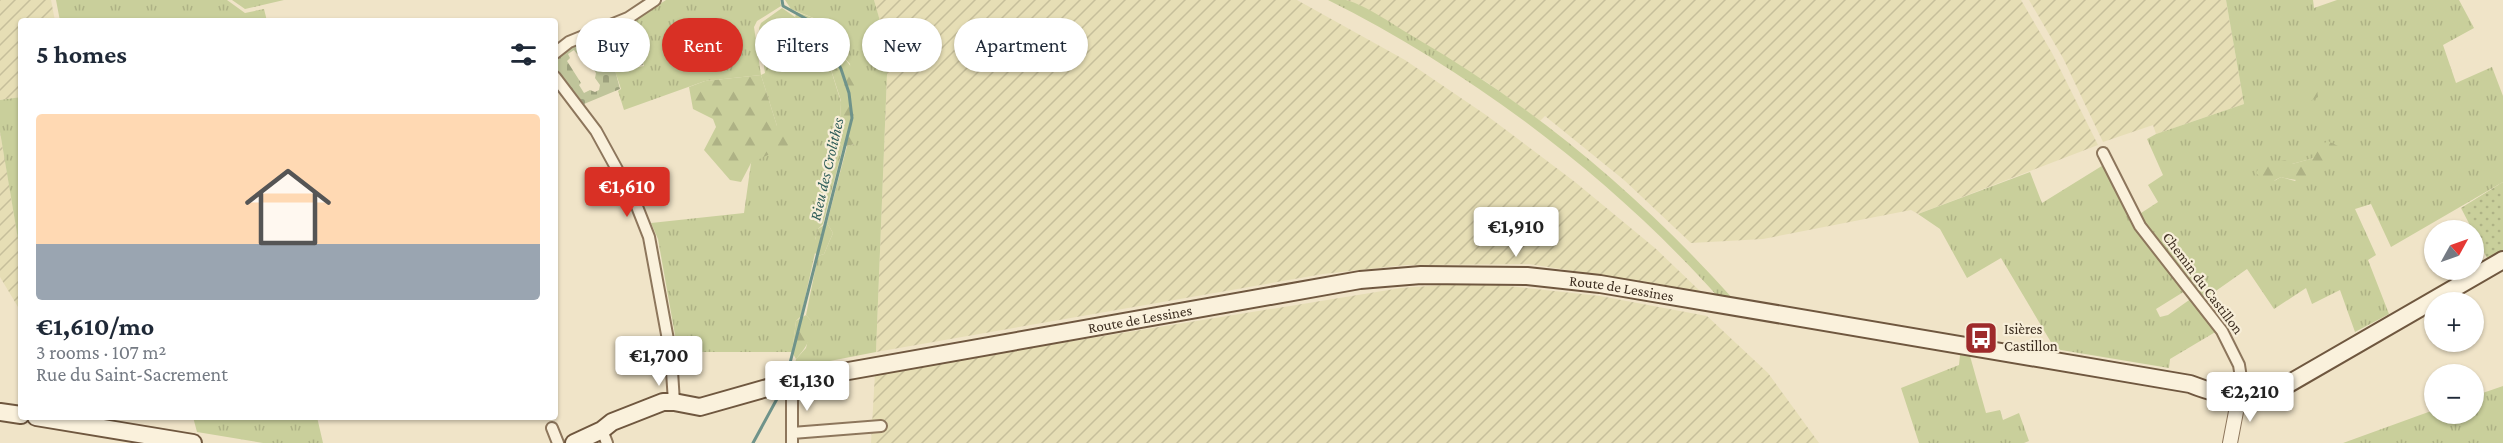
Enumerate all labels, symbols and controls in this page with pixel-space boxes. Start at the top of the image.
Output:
chip: Buy [576,18,650,72]
chip: Rent [662,18,743,72]
chip: Filters [755,18,850,72]
chip: New [862,18,942,72]
chip: Apartment [954,18,1088,72]
icon: filters [507,38,540,71]
text: 5 homes [36,40,127,69]
water label: Rieu des Crolithes [806,116,847,222]
icon: home [234,153,342,261]
pin: €1,610 [578,167,676,218]
text: €1,610 [599,175,655,197]
pin: €1,910 [1467,207,1565,258]
text: €1,910 [1488,215,1544,237]
north arrow [2424,220,2484,280]
map controls [2424,220,2484,424]
street label: Chemin du Castillon [2160,229,2246,337]
street label: Route de Lessines [1568,273,1675,304]
button: + [2424,292,2484,352]
street label: Route de Lessines [1087,302,1193,336]
text: €1,610/mo [36,312,154,341]
bus stop icon: Isières Castillon [1963,320,1999,356]
place label: Isières Castillon [2004,321,2058,354]
pin: €1,700 [610,336,708,387]
text: 3 rooms · 107 m² [36,341,166,363]
text: €1,700 [629,344,689,366]
pin: €1,130 [758,361,856,412]
text: Rue du Saint-Sacrement [36,363,228,385]
button: − [2424,364,2484,424]
text: €1,130 [779,369,835,391]
pin: €2,210 [2201,372,2299,423]
text: €2,210 [2221,380,2279,402]

